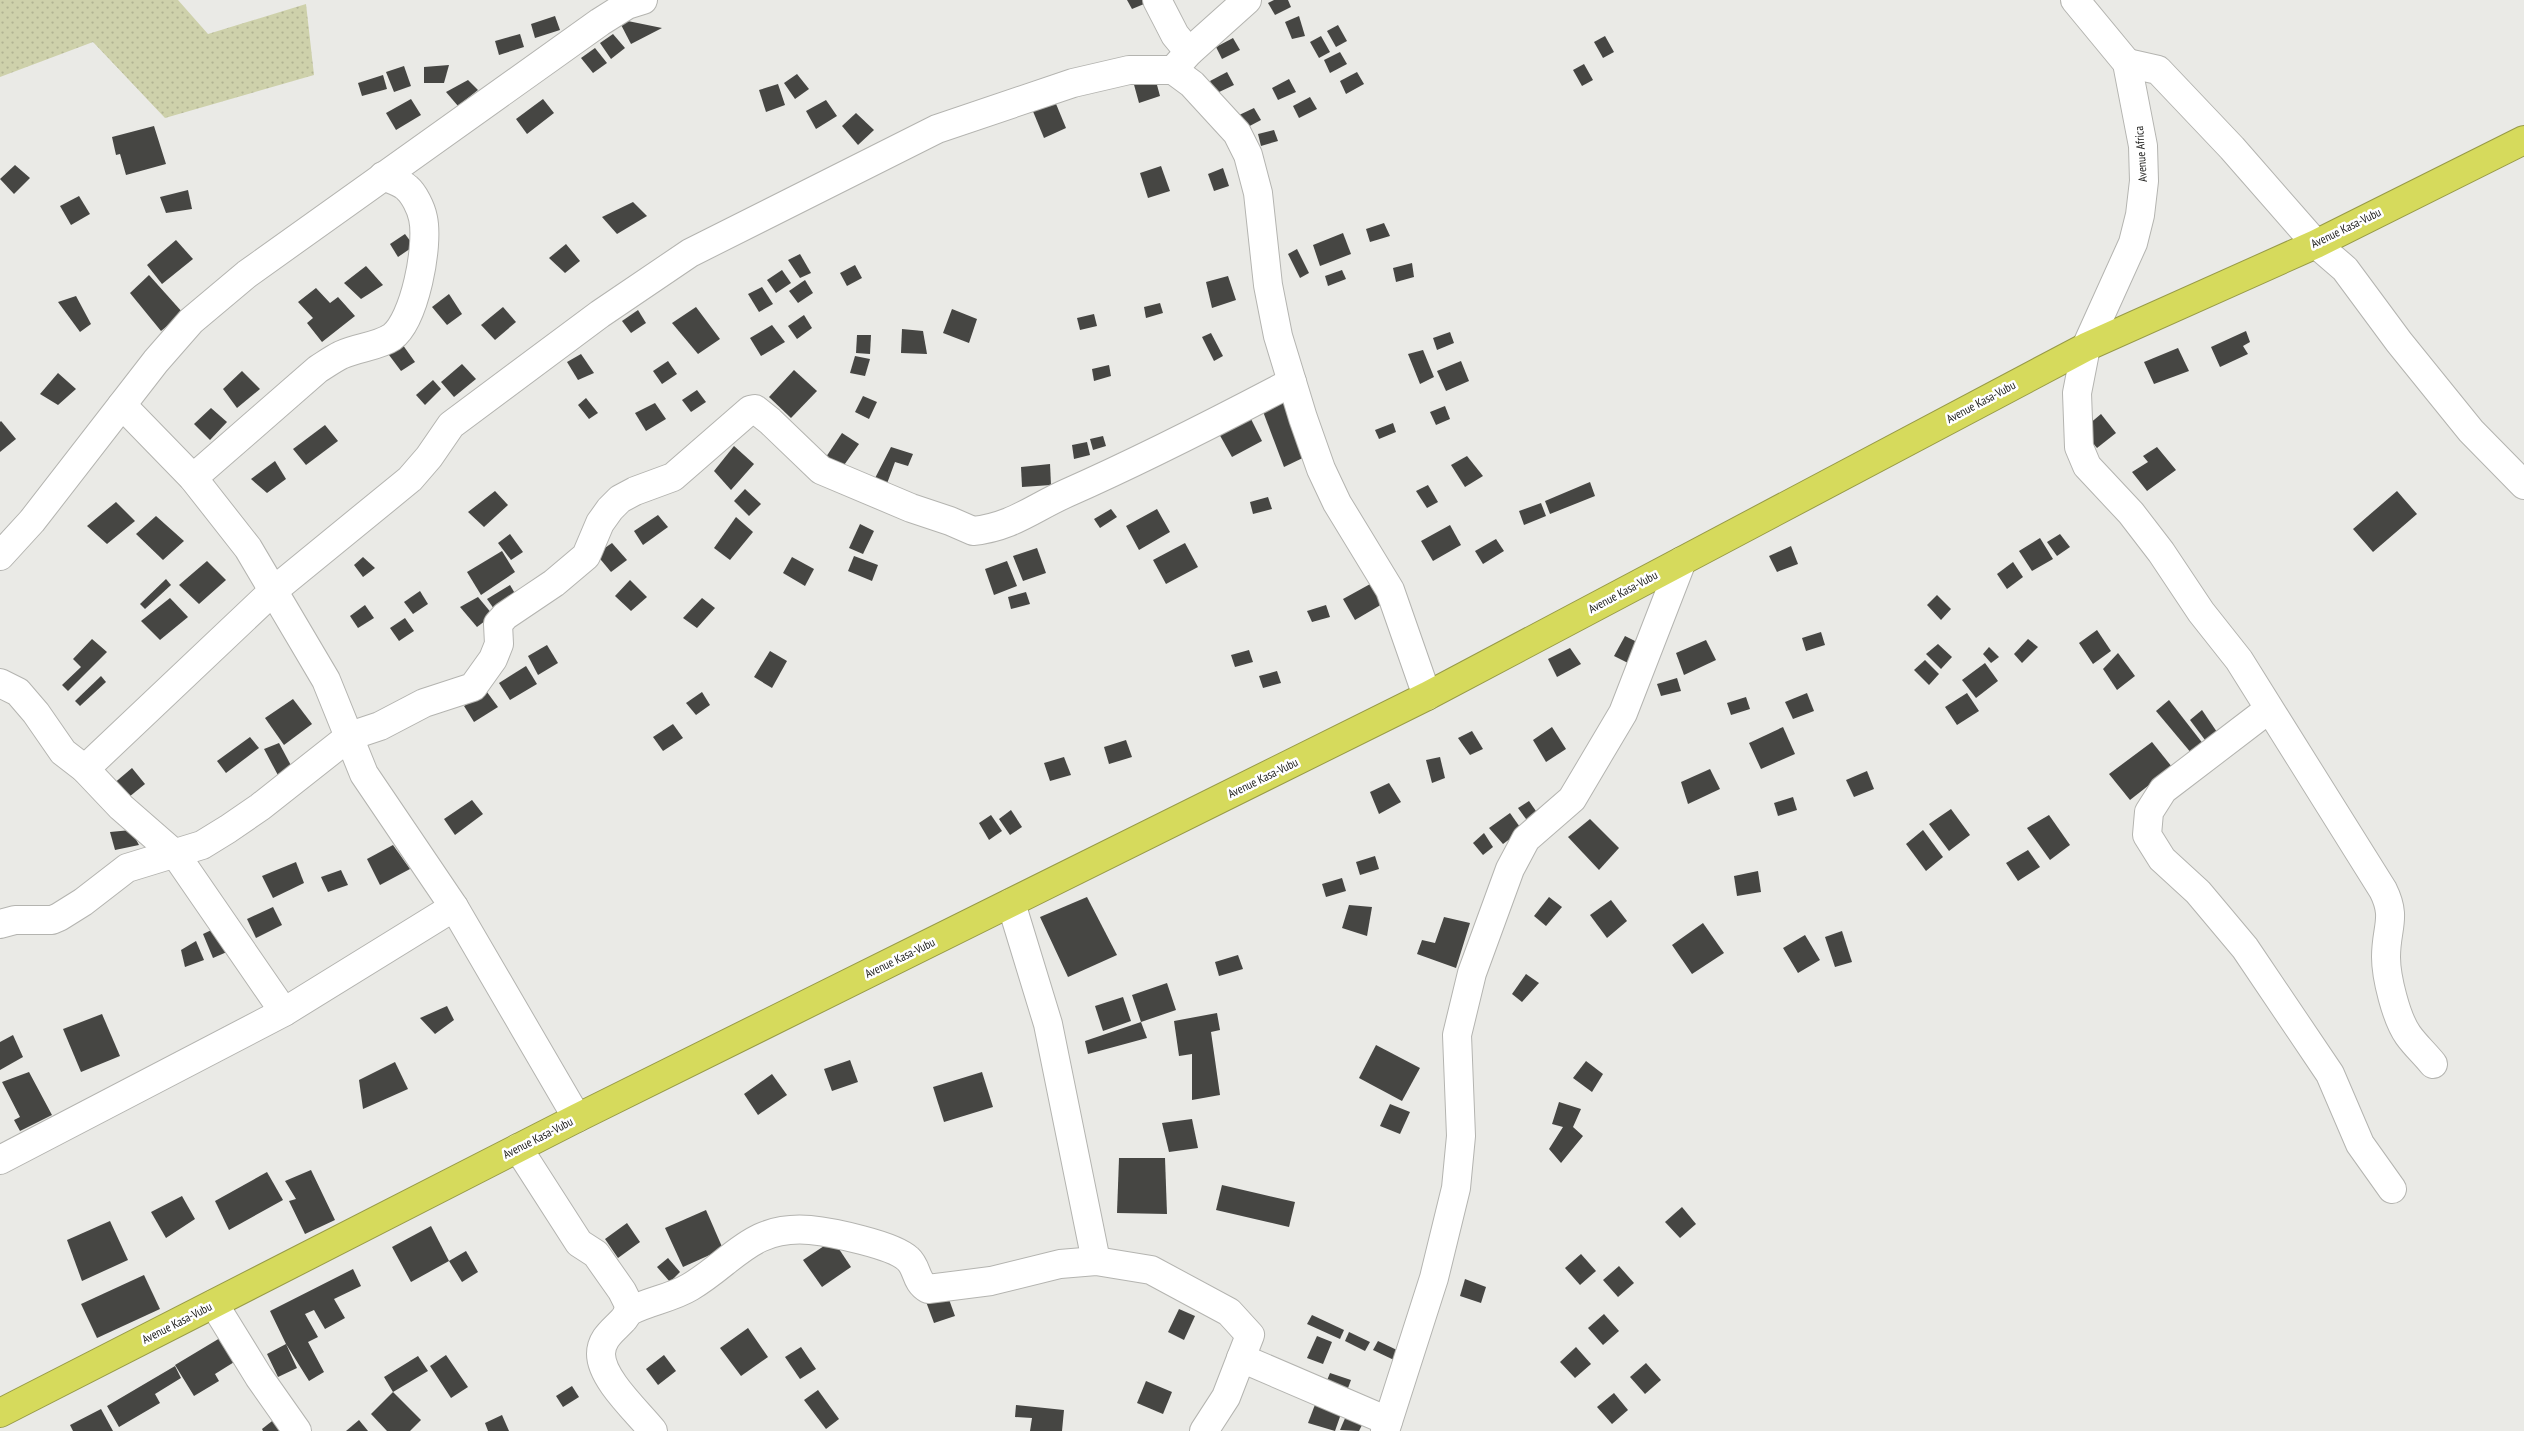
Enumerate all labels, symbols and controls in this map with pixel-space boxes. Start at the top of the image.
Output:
street label: Avenue Africa [2131,125,2150,183]
street label: Avenue Kasa-Vubu [2308,204,2383,251]
street label: Avenue Kasa-Vubu [1944,377,2018,426]
street label: Avenue Kasa-Vubu [1586,567,1660,616]
street label: Avenue Kasa-Vubu [1225,754,1300,801]
street label: Avenue Kasa-Vubu [862,934,937,981]
street label: Avenue Kasa-Vubu [500,1114,575,1162]
street label: Avenue Kasa-Vubu [139,1299,214,1347]

